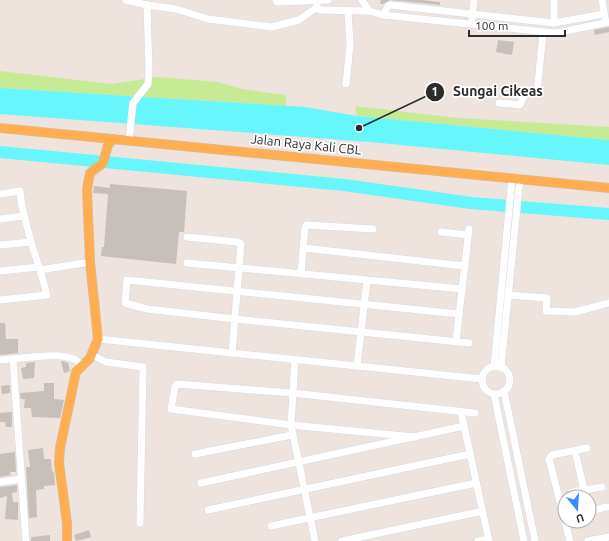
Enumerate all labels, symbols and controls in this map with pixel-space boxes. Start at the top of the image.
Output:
scale bar [469,12,565,38]
text: 100 m [475,19,508,32]
callout: Sungai Cikeas [425,79,551,105]
text: Sungai Cikeas [453,83,543,99]
text: 1 [432,85,438,98]
street label: Jalan Raya Kali CBL [250,131,362,157]
north arrow [557,489,597,529]
text: U [575,512,586,525]

